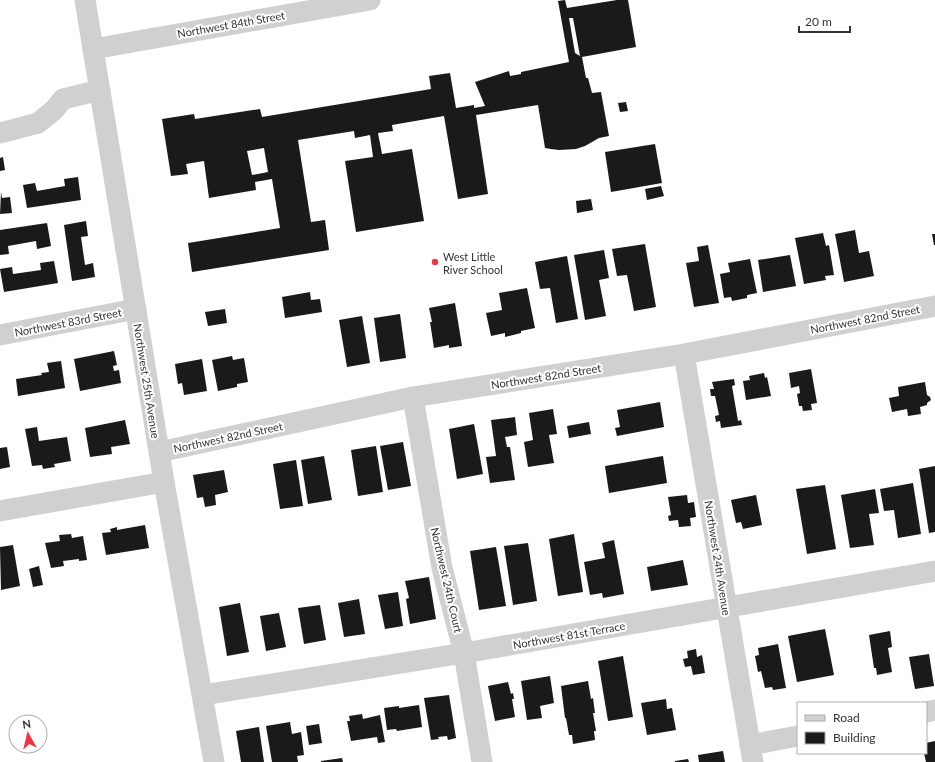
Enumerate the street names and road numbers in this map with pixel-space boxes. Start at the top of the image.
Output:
street label: Northwest 84th Street [176,8,286,40]
street label: Northwest 82nd Street [809,302,921,336]
street label: Northwest 83rd Street [13,305,123,339]
street label: Northwest 25th Avenue [131,323,163,440]
street label: Northwest 82nd Street [490,361,602,391]
street label: Northwest 82nd Street [172,419,284,455]
street label: Northwest 24th Avenue [702,500,734,617]
street label: Northwest 24th Court [429,526,465,634]
street label: Northwest 81st Terrace [512,619,626,651]

